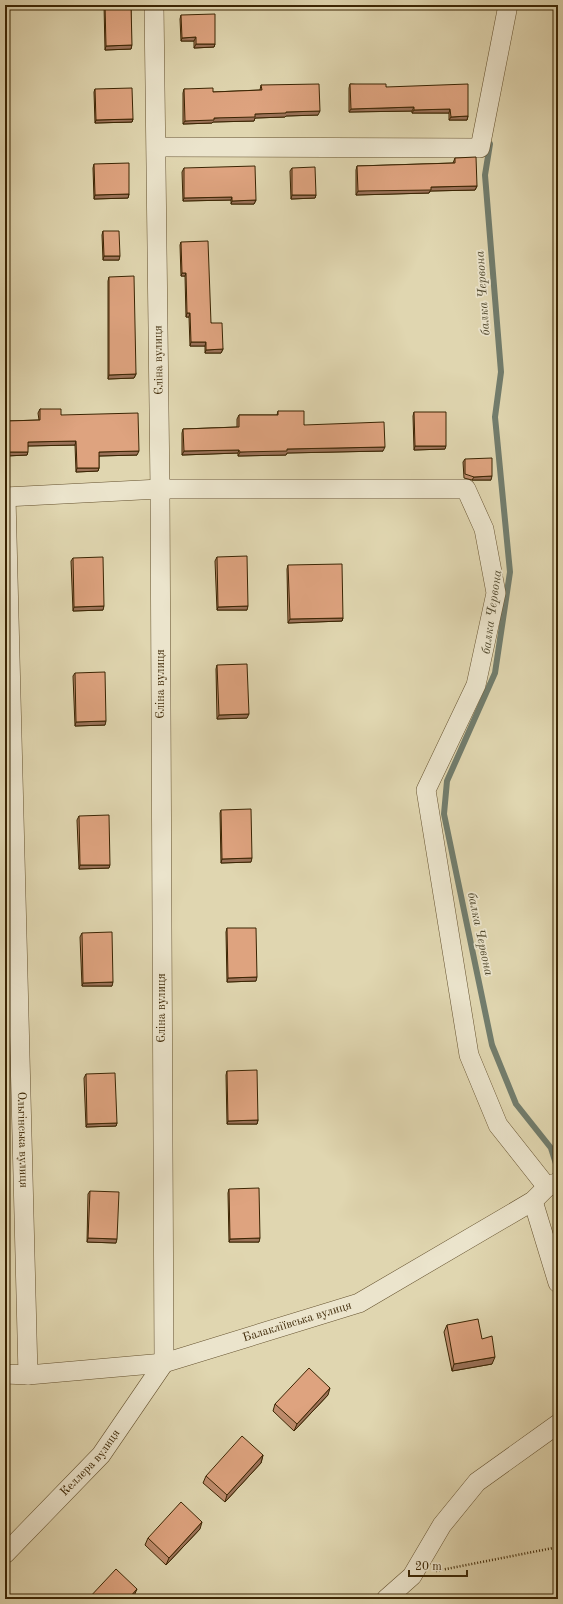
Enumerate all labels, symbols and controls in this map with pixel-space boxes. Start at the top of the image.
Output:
water label: балка Червона [474,250,492,336]
street label: Єліна вулиця [151,325,166,395]
water label: балка Червона [480,569,504,655]
street label: Єліна вулиця [154,649,167,719]
water label: балка Червона [465,891,495,977]
street label: Єліна вулиця [155,973,168,1043]
street label: Ольгінська вулиця [15,1091,29,1188]
street label: Балакліївська вулиця [241,1300,353,1344]
street label: Келлера вулиця [58,1427,122,1499]
scale bar [409,1552,467,1578]
text: 20 m [415,1561,442,1573]

